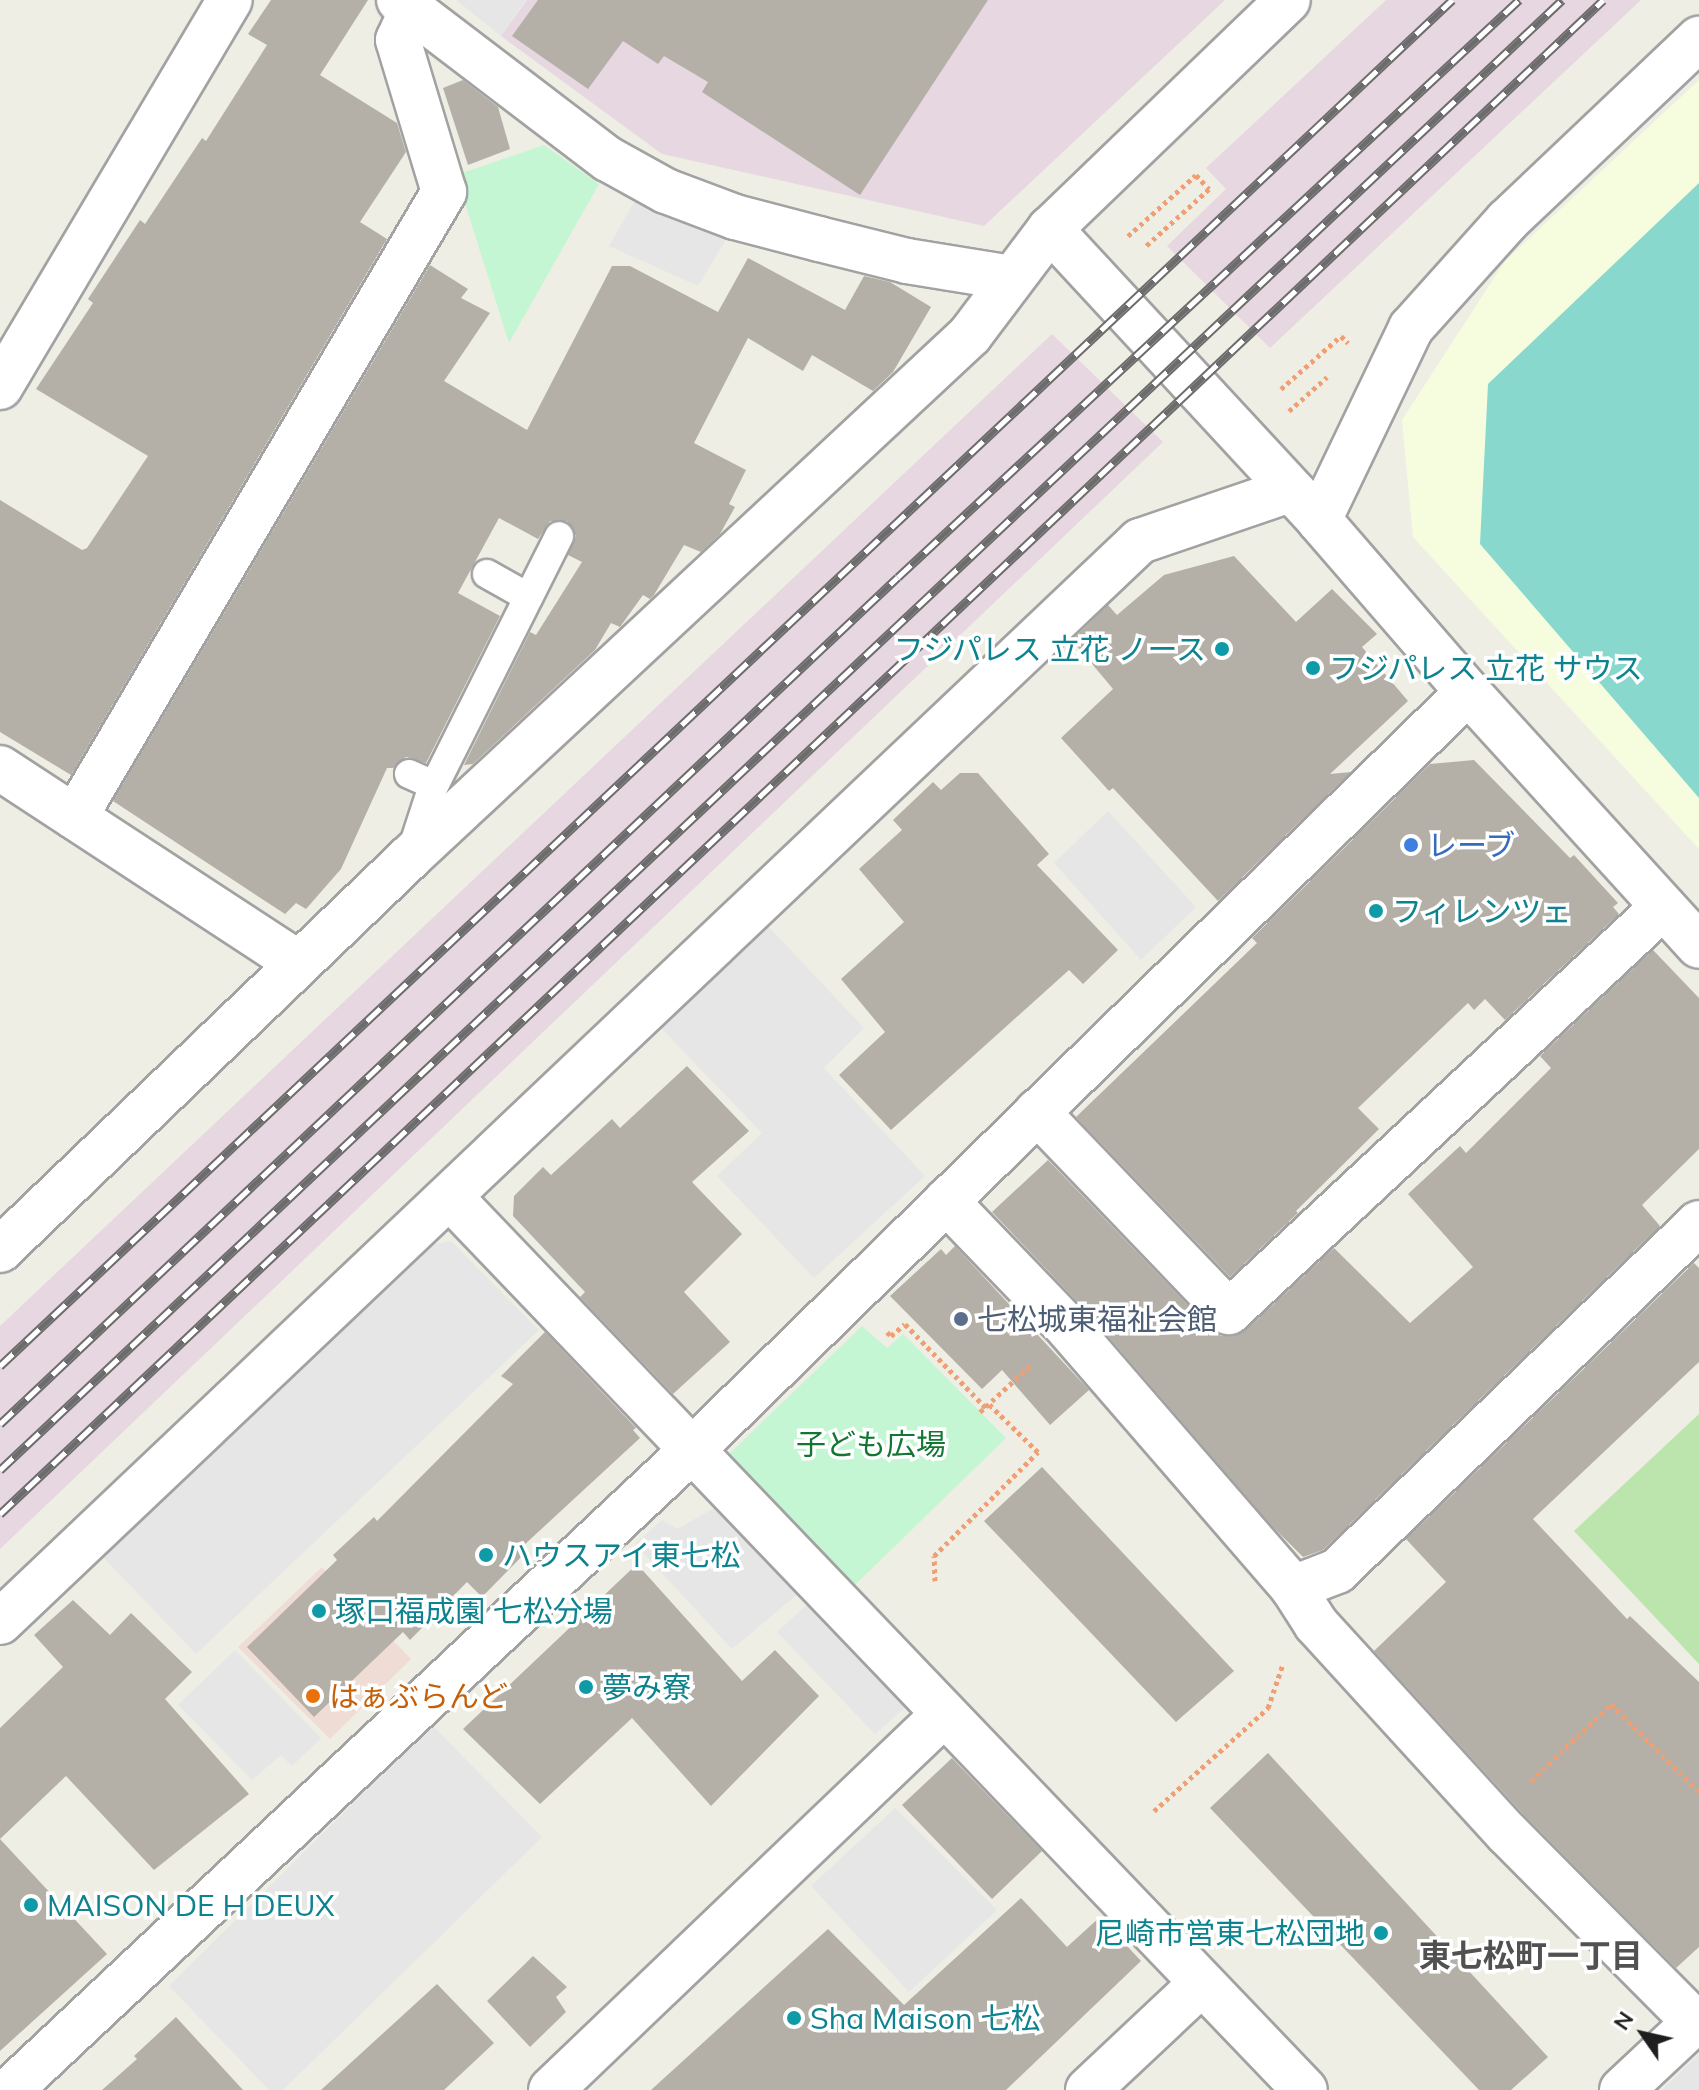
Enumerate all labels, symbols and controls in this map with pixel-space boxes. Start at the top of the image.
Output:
place label: フジパレス 立花 ノース [890,631,1206,667]
marker: フジパレス 立花 ノース [1213,640,1231,658]
place label: フジパレス 立花 サウス [1329,650,1645,686]
marker: フジパレス 立花 サウス [1304,659,1322,677]
place label: レーブ [1427,827,1517,863]
marker: レーブ [1402,836,1420,854]
place label: フィレンツェ [1392,893,1572,929]
marker: フィレンツェ [1367,902,1385,920]
place label: 七松城東福祉会館 [977,1301,1217,1337]
marker: 七松城東福祉会館 [952,1310,970,1328]
park label: 子ども広場 [796,1426,946,1462]
place label: ハウスアイ東七松 [502,1537,742,1573]
marker: ハウスアイ東七松 [477,1546,495,1564]
place label: 塚口福成園 七松分場 [335,1593,613,1629]
marker: 塚口福成園 七松分場 [310,1602,328,1620]
place label: 夢み寮 [602,1669,692,1705]
place label: はぁぶらんど [329,1678,509,1714]
marker: 夢み寮 [577,1678,595,1696]
marker: はぁぶらんど [304,1687,322,1705]
place label: MAISON DE H DEUX [47,1887,335,1923]
marker: MAISON DE H DEUX [22,1896,40,1914]
place label: 尼崎市営東七松団地 [1095,1915,1365,1951]
marker: 尼崎市営東七松団地 [1372,1924,1390,1942]
district label: 東七松町一丁目 [1419,1936,1643,1974]
north arrow [1603,1994,1683,2074]
place label: Sha Maison 七松 [810,2000,1040,2036]
text: N [1607,2006,1639,2035]
marker: Sha Maison 七松 [785,2009,803,2027]

